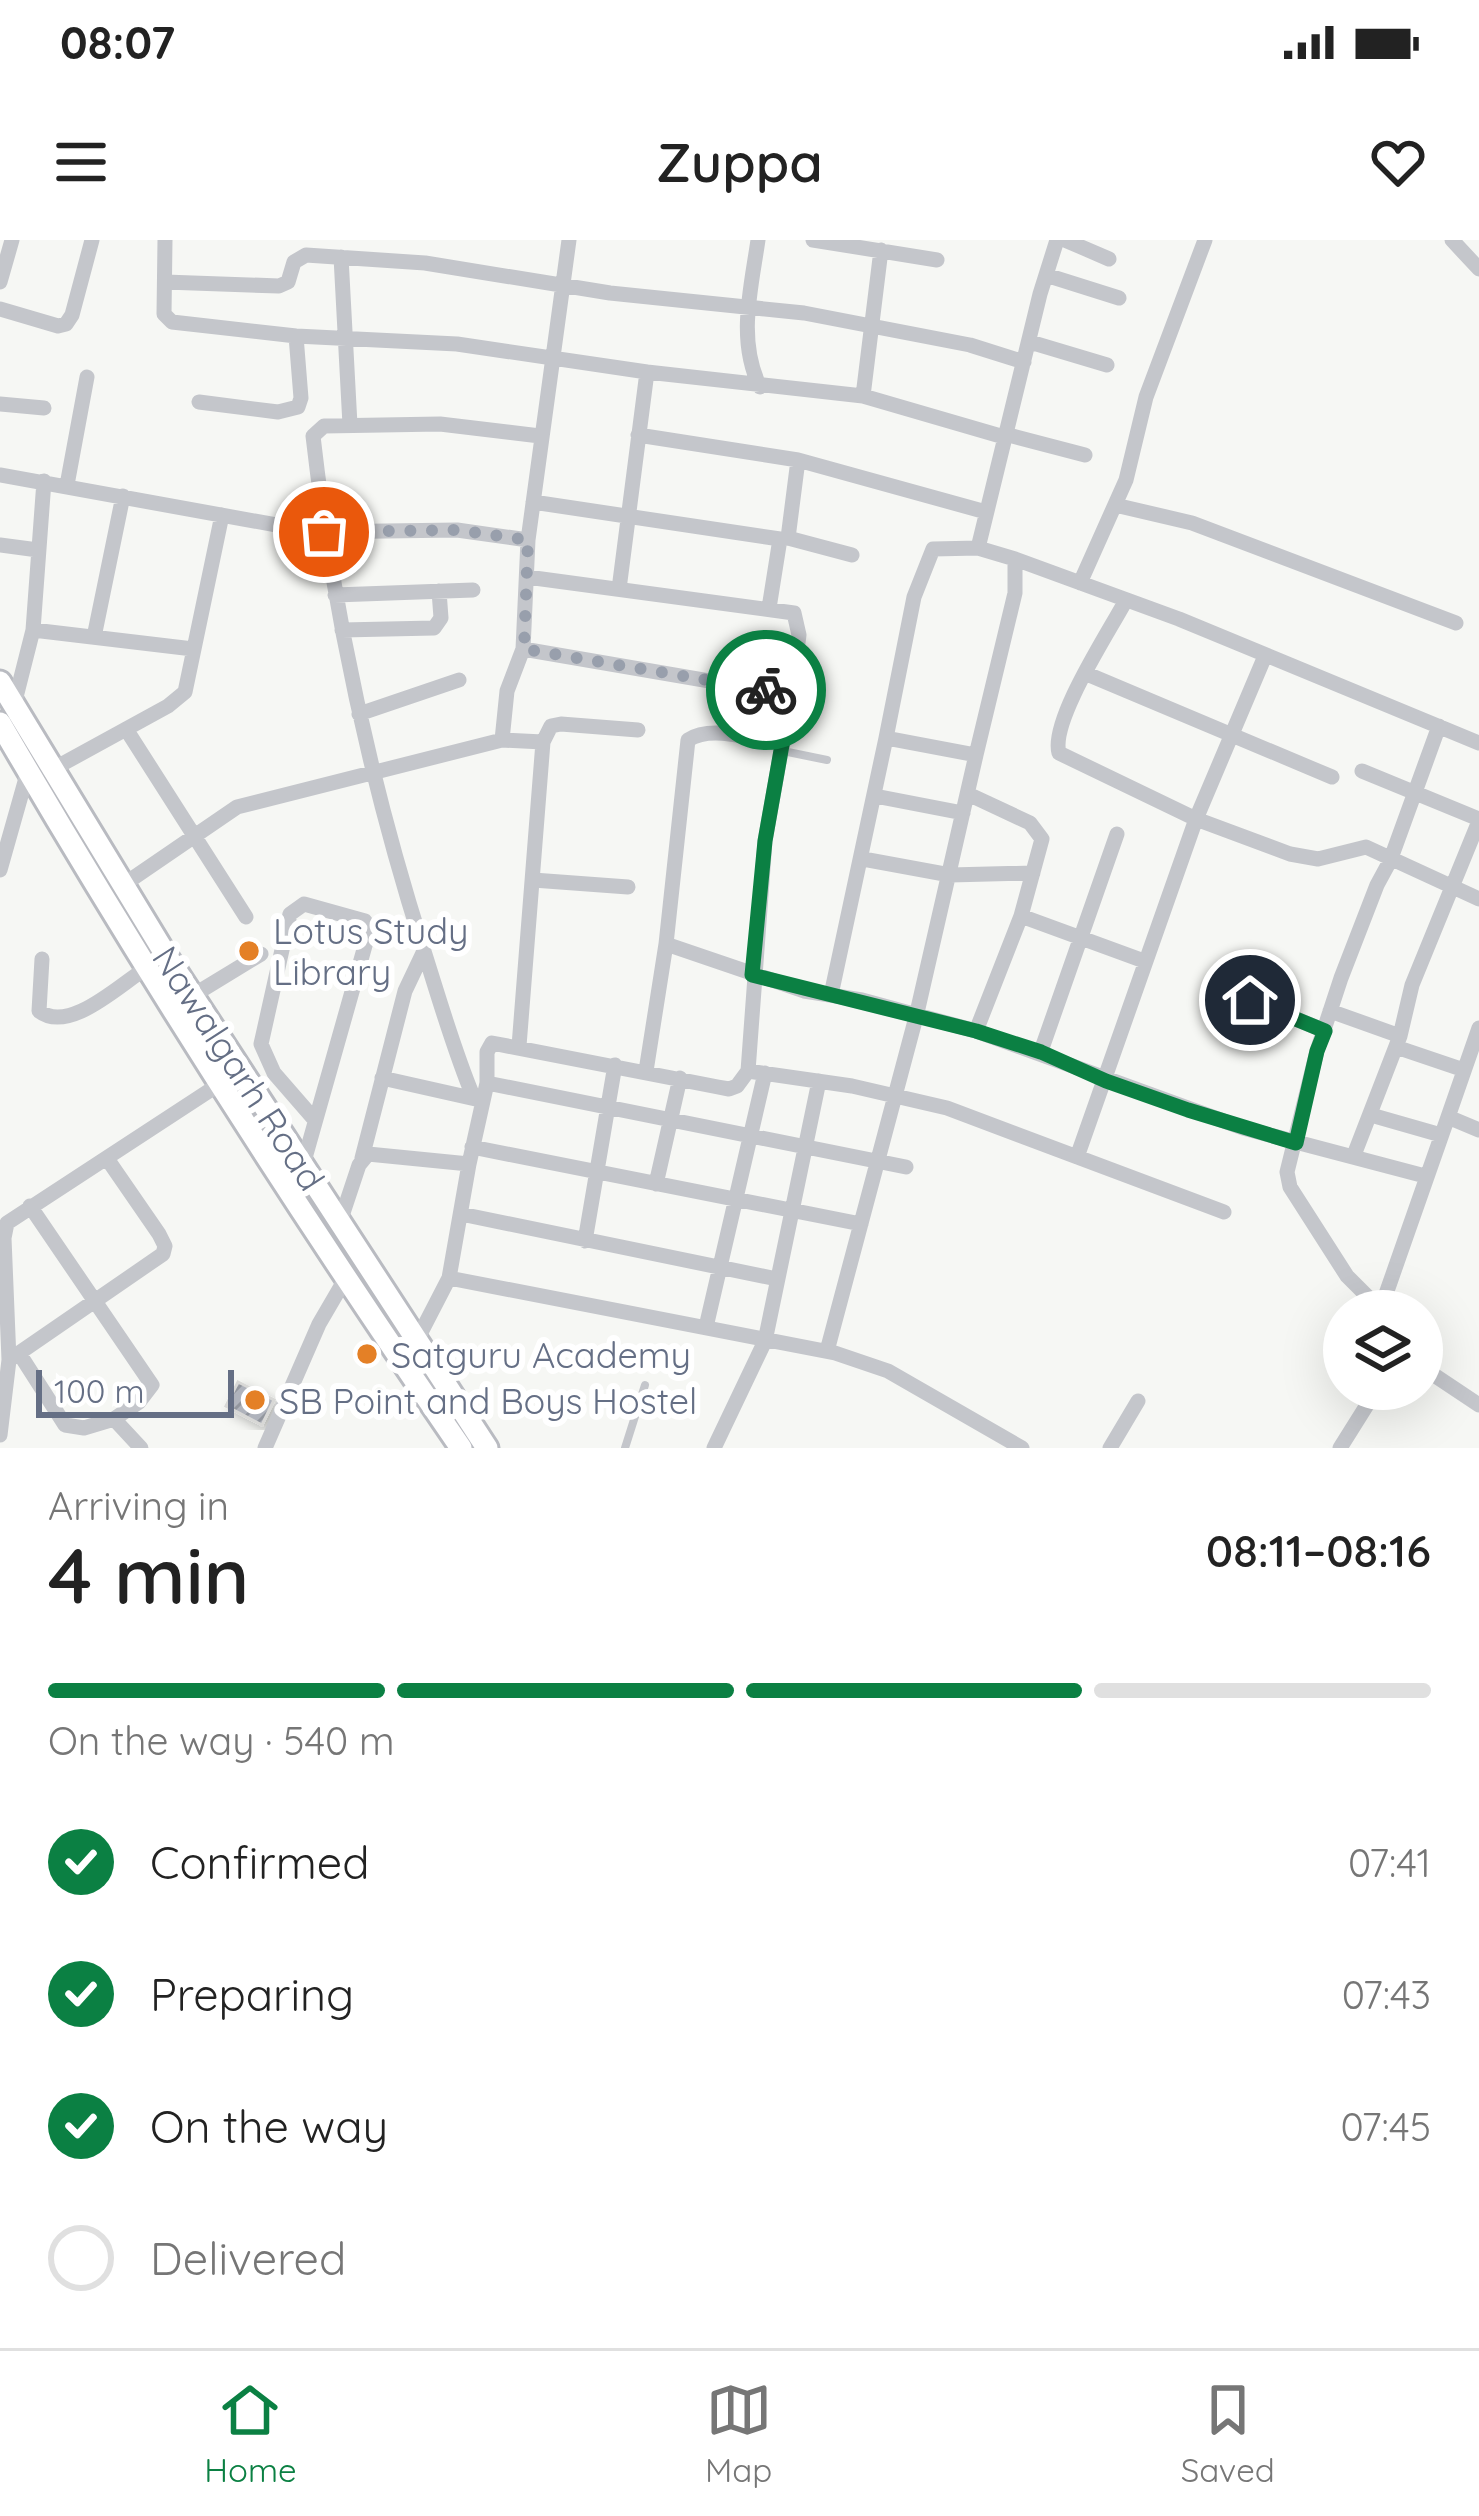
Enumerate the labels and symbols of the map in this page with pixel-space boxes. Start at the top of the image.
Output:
pin [273,481,375,583]
courier [706,630,826,750]
place label: Lotus Study Library [273,908,468,994]
street label: Nawalgarh Road [143,937,335,1199]
marker: Lotus Study Library [236,938,262,964]
pin [1199,949,1301,1051]
place label: Satguru Academy [391,1332,691,1377]
marker: Satguru Academy [354,1341,380,1367]
scale bar [36,1364,234,1417]
place label: SB Point and Boys Hostel [279,1378,697,1423]
marker: SB Point and Boys Hostel [242,1387,268,1413]

